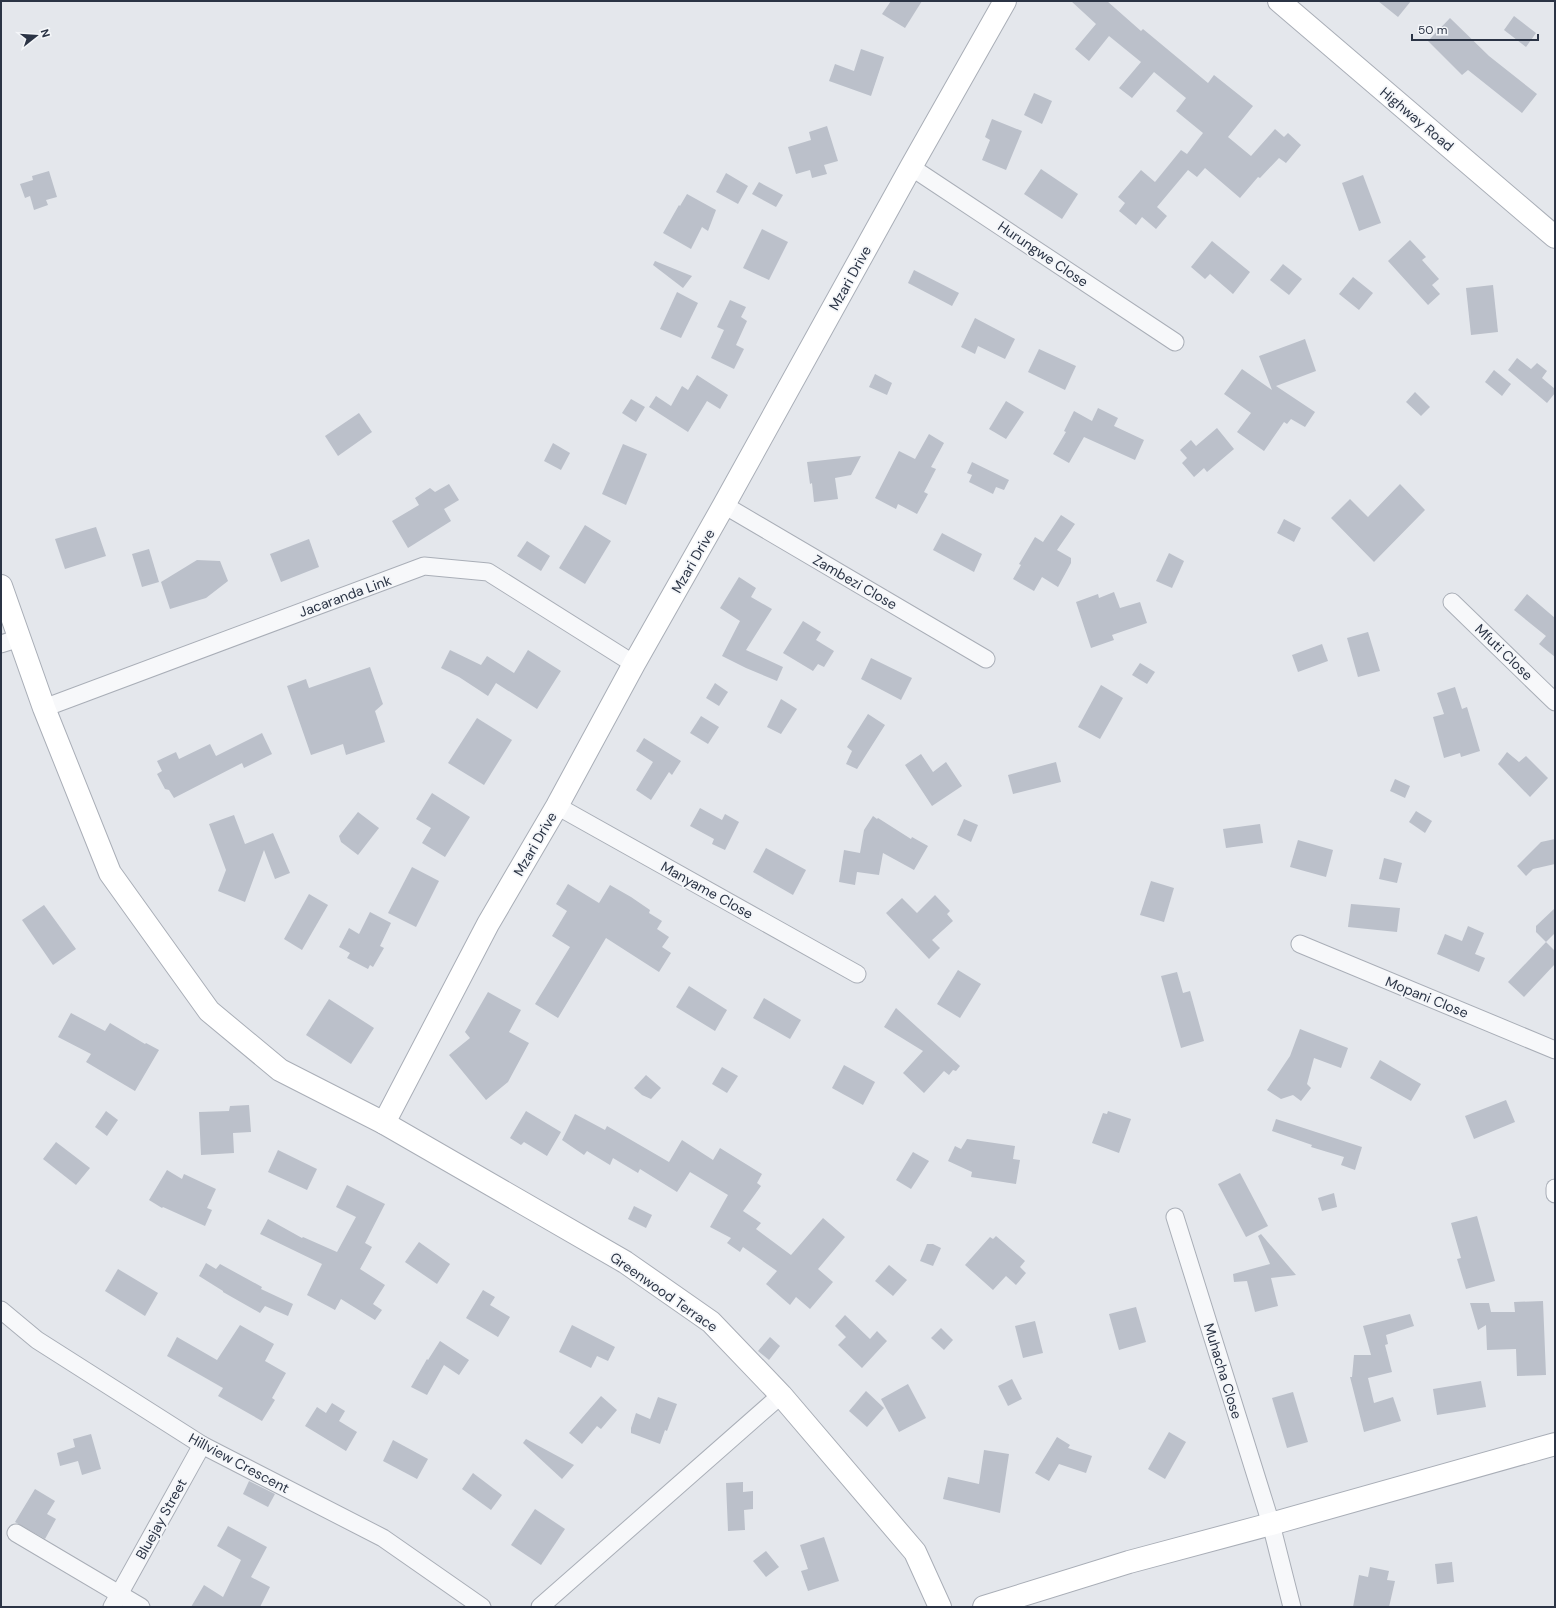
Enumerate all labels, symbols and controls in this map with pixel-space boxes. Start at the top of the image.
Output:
north arrow [16,16,56,56]
scale bar [1412,16,1538,42]
text: 50 m [1418,22,1447,38]
text: N [38,27,53,39]
street label: Highway Road [1376,83,1458,155]
street label: Hurungwe Close [994,217,1092,291]
street label: Mzari Drive [825,242,875,314]
street label: Mzari Drive [667,526,719,596]
street label: Zambezi Close [810,551,900,613]
street label: Jacaranda Link [296,571,394,621]
street label: Mfuti Close [1471,620,1537,684]
street label: Mzari Drive [509,809,561,879]
street label: Manyame Close [658,857,756,923]
street label: Mopani Close [1383,972,1471,1022]
street label: Greenwood Terrace [607,1248,721,1336]
street label: Muhacha Close [1200,1321,1246,1421]
street label: Hillview Crescent [186,1429,292,1497]
street label: Bluejay Street [131,1475,191,1563]

